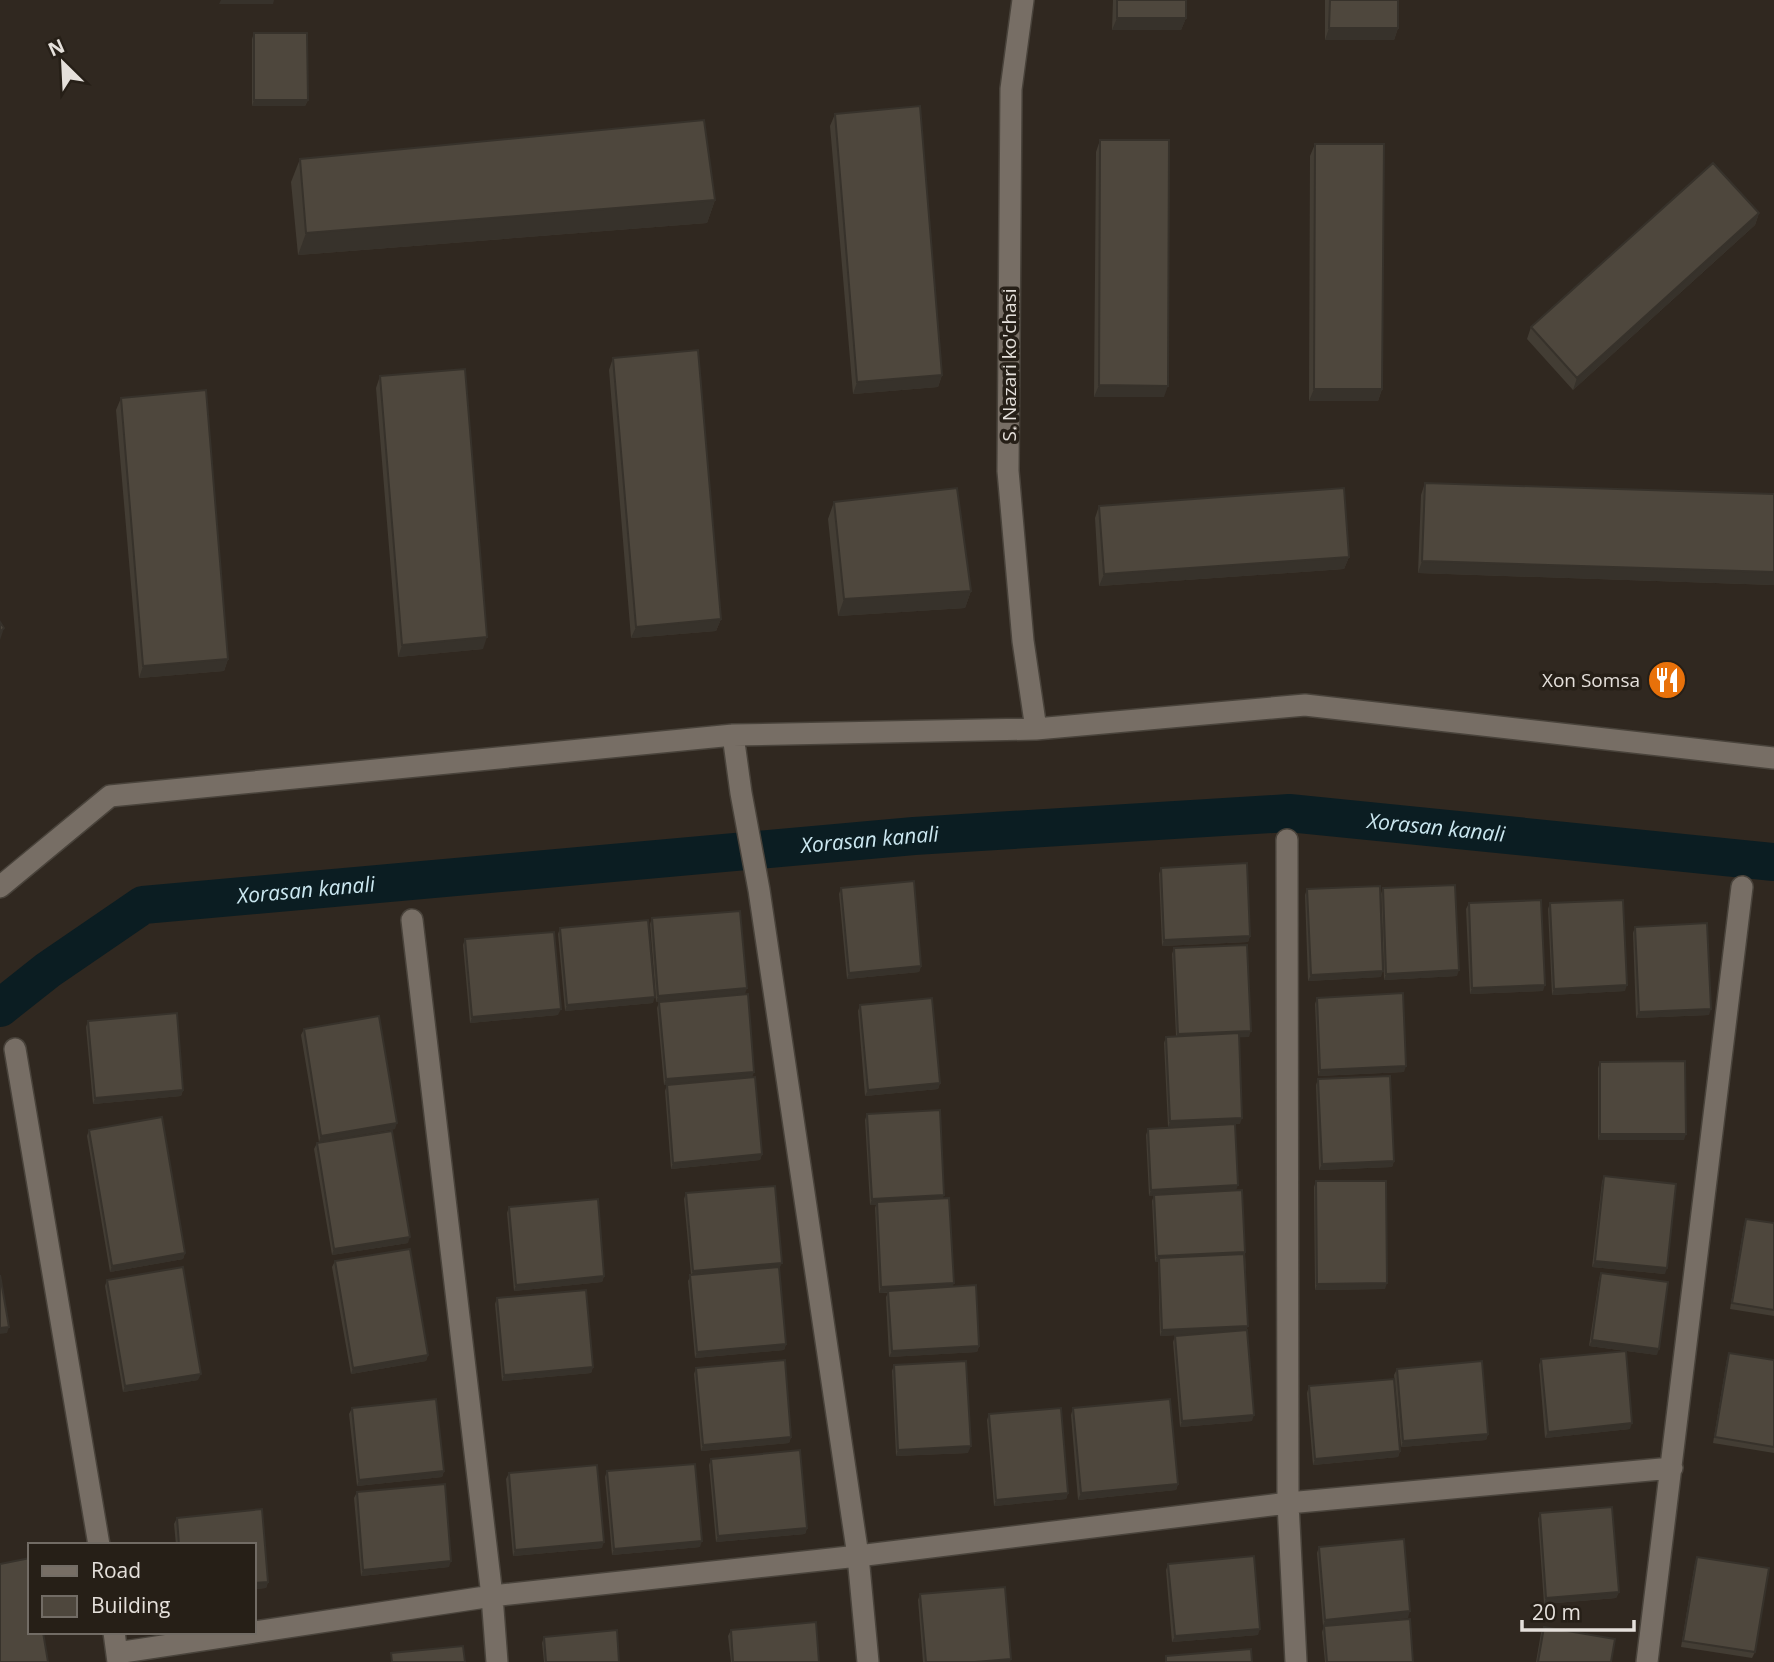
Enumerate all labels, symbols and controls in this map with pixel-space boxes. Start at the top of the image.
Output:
north arrow [28,28,98,98]
text: N [44,32,68,62]
street label: S. Nazari ko'chasi [996,289,1022,441]
restaurant icon: Xon Somsa [1646,659,1688,701]
place label: Xon Somsa [1542,667,1640,693]
water label: Xorasan kanali [1364,806,1507,848]
water label: Xorasan kanali [798,819,940,859]
water label: Xorasan kanali [234,869,377,910]
legend [28,1543,256,1634]
text: Road [91,1556,141,1584]
scale bar [1522,1588,1634,1632]
text: Building [91,1591,170,1619]
text: 20 m [1532,1598,1581,1626]

